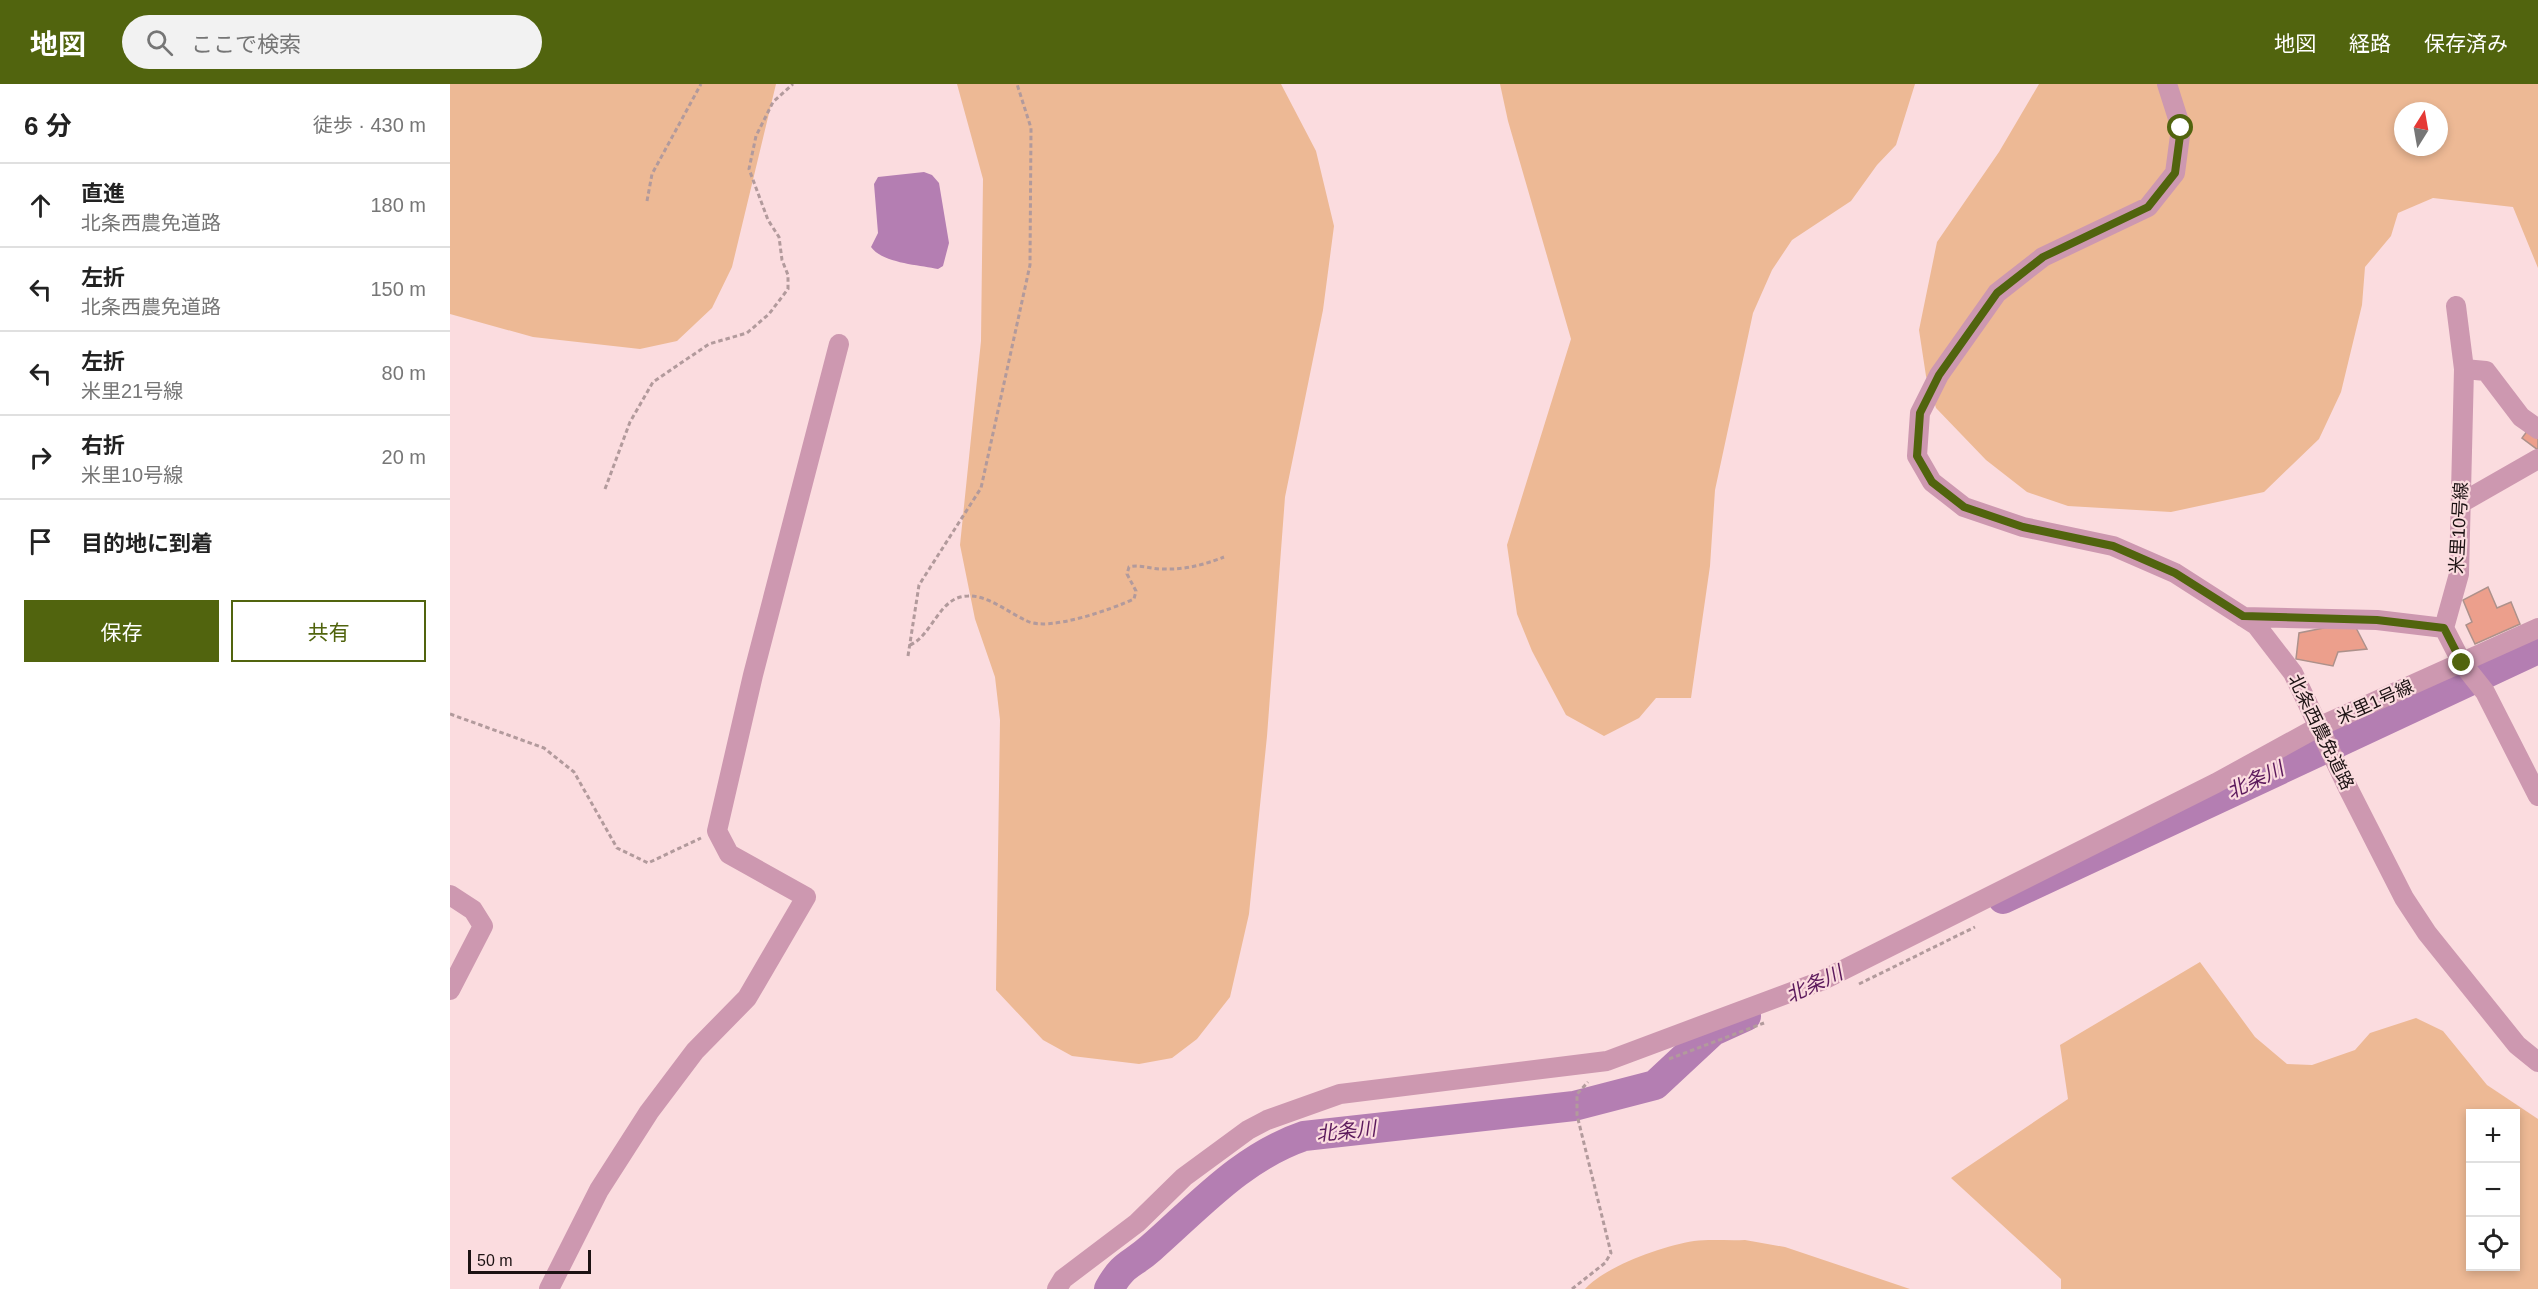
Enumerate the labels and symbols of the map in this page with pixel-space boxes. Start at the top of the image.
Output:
north arrow [2394,102,2448,156]
route start [2167,114,2193,140]
street label: 米里10号線 [2447,482,2471,574]
route end [2448,649,2474,675]
street label: 北条西農免道路 [2284,671,2358,793]
street label: 米里1号線 [2333,676,2417,728]
water label: 北条川 [2223,757,2289,803]
water label: 北条川 [1782,961,1848,1007]
water label: 北条川 [1315,1117,1379,1145]
scale bar [468,1247,591,1274]

